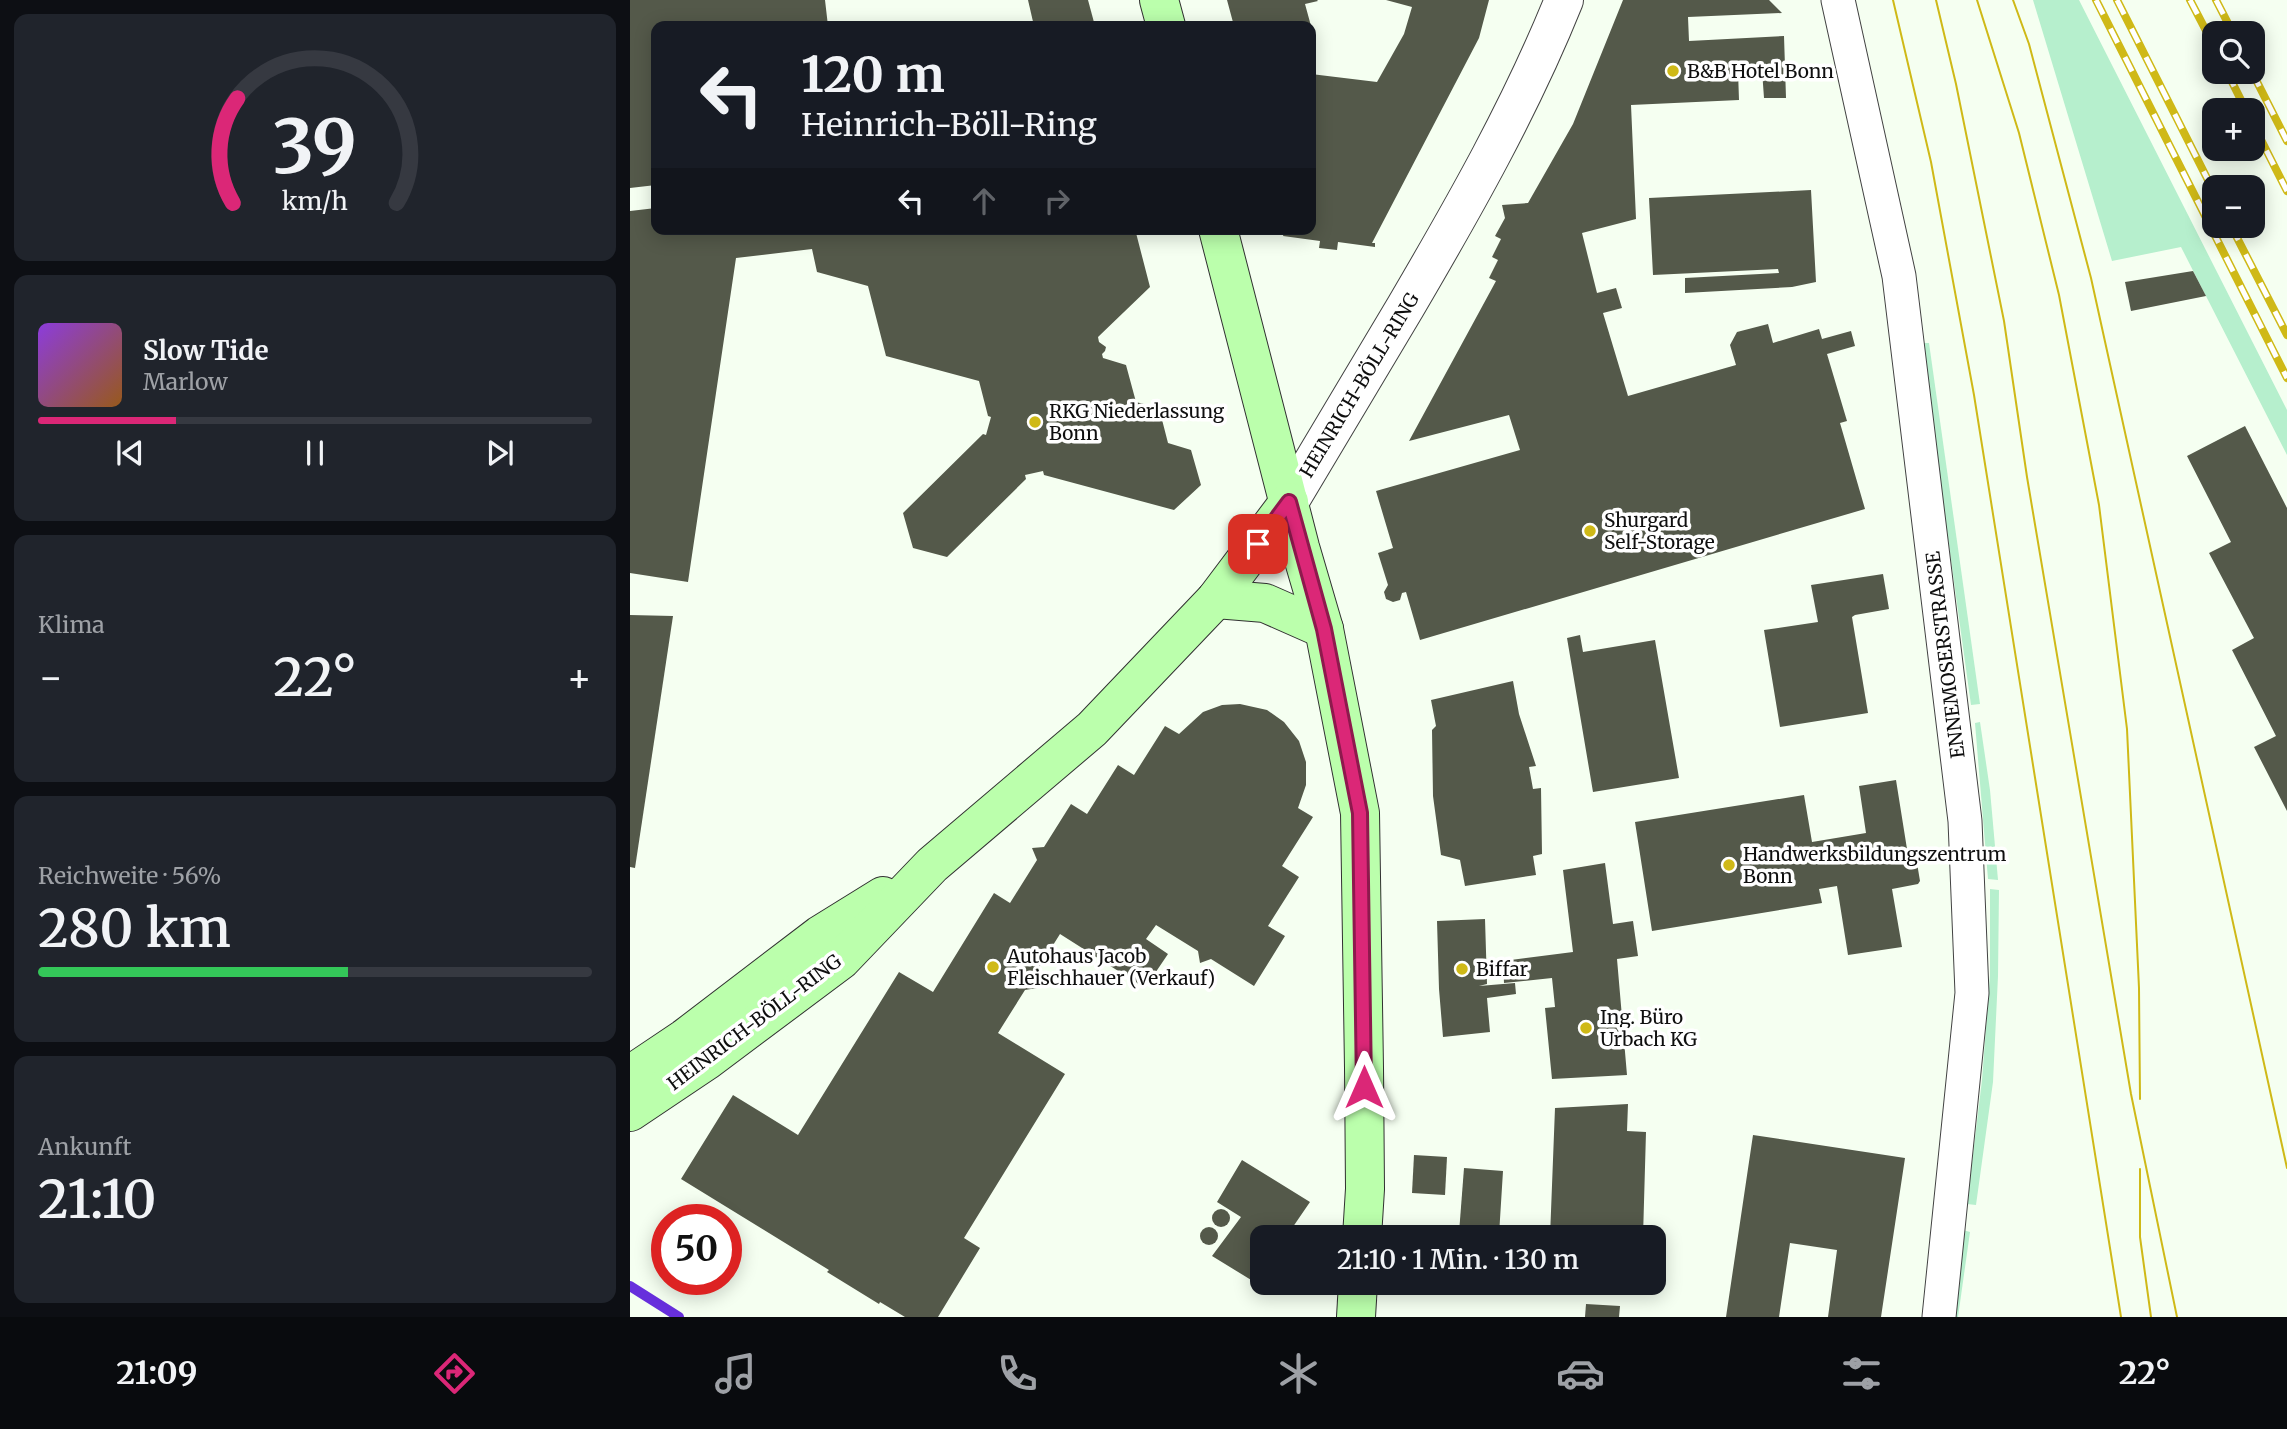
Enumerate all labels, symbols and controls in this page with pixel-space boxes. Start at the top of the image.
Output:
map controls [2202,21,2265,238]
button: search [2202,21,2265,84]
text: 120 m [801,44,945,105]
icon: left [686,49,777,140]
place label: B&B Hotel Bonn [1687,59,1834,83]
marker: B&B Hotel Bonn [1665,63,1681,79]
button: + [2202,98,2265,161]
text: 39 [273,102,357,194]
text: Heinrich-Böll-Ring [801,105,1097,145]
button: − [2202,175,2265,238]
icon: left [892,182,930,220]
icon: ahead [965,182,1003,220]
icon: right [1038,182,1076,220]
text: km/h [282,185,348,217]
street label: HEINRICH-BÖLL-RING [1294,288,1424,482]
text: Slow Tide [143,334,269,367]
text: Marlow [143,367,228,396]
place label: RKG Niederlassung Bonn [1049,399,1225,445]
marker: RKG Niederlassung Bonn [1027,414,1043,430]
icon: previous [111,434,149,472]
icon: pause [296,434,334,472]
icon: next [481,434,519,472]
place label: Shurgard Self-Storage [1604,508,1715,554]
pin [1228,514,1288,574]
marker: Shurgard Self-Storage [1582,523,1598,539]
icon: arrive [1239,525,1277,563]
street label: ENNEMOSERSTRASSE [1920,550,1970,760]
text: Klima [38,610,105,639]
text: 22° [273,645,357,710]
text: − [38,654,63,701]
text: + [567,654,592,701]
place label: Handwerksbildungszentrum Bonn [1743,842,2006,888]
marker: Handwerksbildungszentrum Bonn [1721,857,1737,873]
text: Reichweite · 56% [38,861,221,890]
text: 280 km [38,896,231,961]
place label: Autohaus Jacob Fleischhauer (Verkauf) [1006,944,1215,990]
street label: HEINRICH-BÖLL-RING [662,949,846,1095]
place label: Biffar [1476,957,1529,981]
marker: Autohaus Jacob Fleischhauer (Verkauf) [985,959,1001,975]
marker: Biffar [1454,961,1470,977]
place label: Ing. Büro Urbach KG [1600,1005,1697,1051]
marker: Ing. Büro Urbach KG [1578,1020,1594,1036]
position arrow [1327,1050,1401,1124]
text: Ankunft [38,1132,131,1161]
text: 21:10 [38,1167,156,1232]
speed limit sign: 50 [651,1204,742,1295]
text: 21:10 · 1 Min. · 130 m [1337,1243,1579,1276]
icon: directions [430,1349,479,1398]
icon: music [711,1349,760,1398]
icon: phone [993,1349,1042,1398]
icon: climate [1274,1349,1323,1398]
icon: car [1556,1349,1605,1398]
icon: filters [1837,1349,1886,1398]
text: 21:09 [116,1353,197,1393]
text: 22° [2119,1353,2171,1393]

